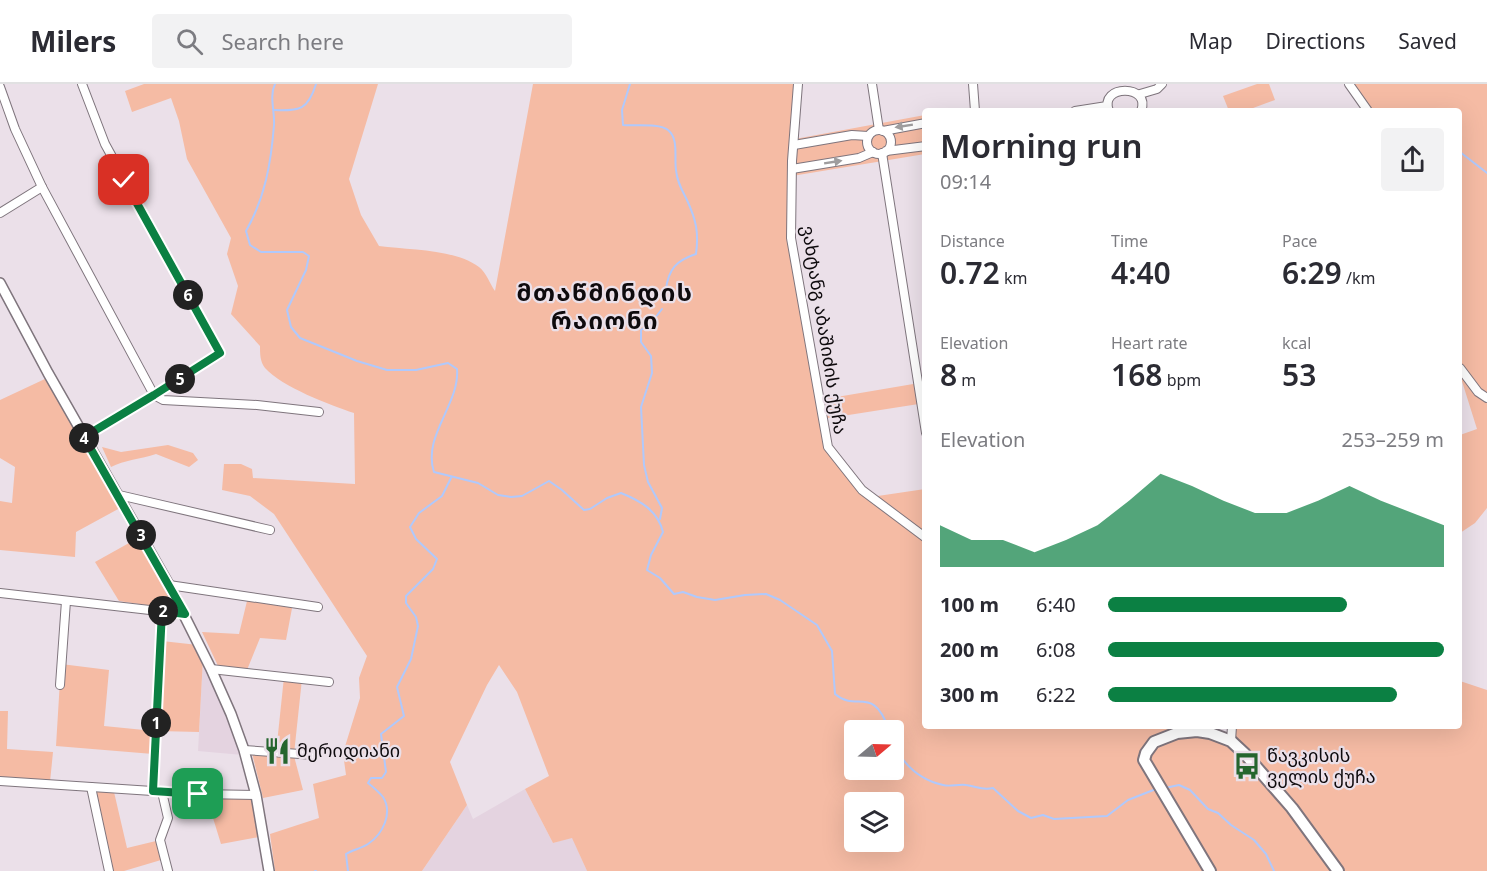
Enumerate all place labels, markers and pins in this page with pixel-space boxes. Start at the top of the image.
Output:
pin [98,154,149,205]
pin: 6 [173,280,203,310]
pin: 5 [165,364,195,394]
pin: 4 [69,423,99,453]
pin: 3 [126,520,156,550]
pin: 2 [148,596,178,626]
pin: 1 [141,708,171,738]
restaurant icon: მერიდიანი [262,736,292,766]
place label: მერიდიანი [297,738,400,762]
place label: წავკისის ველის ქუჩა [1267,743,1376,788]
bus stop icon: წავკისის ველის ქუჩა [1232,751,1262,781]
pin [172,768,223,819]

